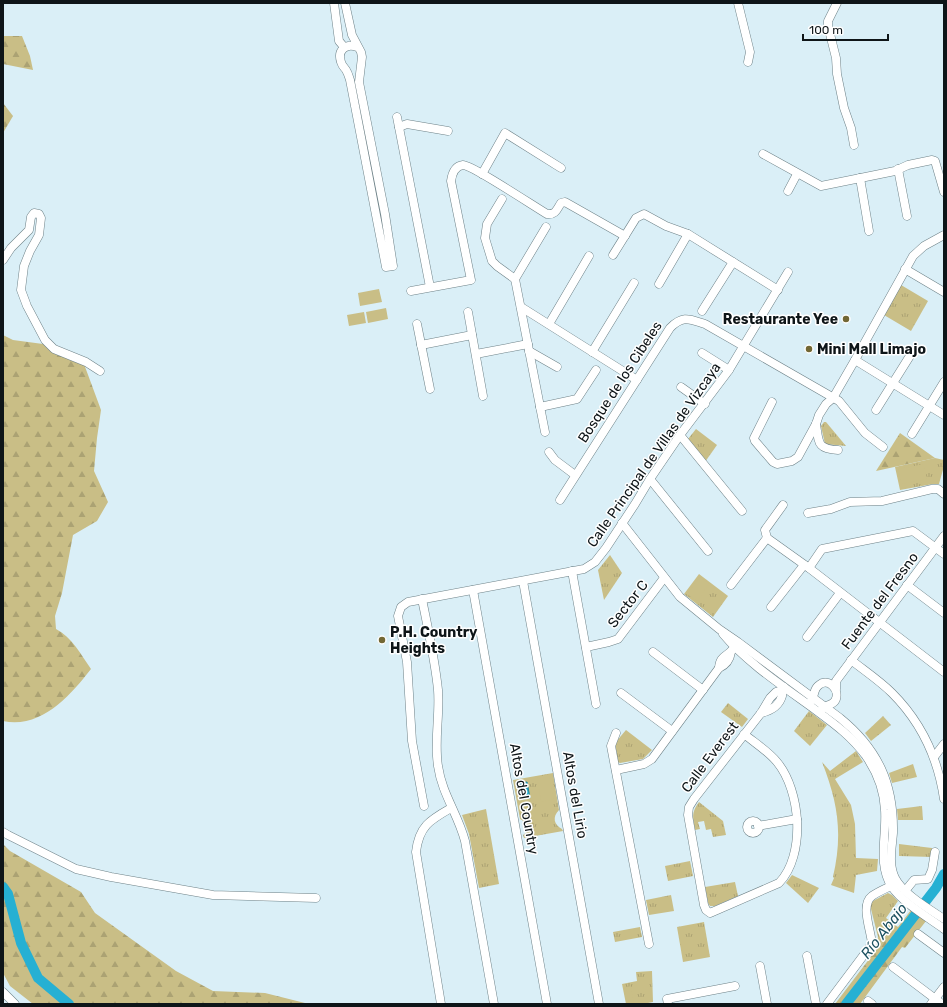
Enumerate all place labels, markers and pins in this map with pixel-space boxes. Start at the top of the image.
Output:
place label: Restaurante Yee [723,311,838,328]
marker: Restaurante Yee [841,314,851,324]
place label: Mini Mall Limajo [817,341,926,358]
marker: Mini Mall Limajo [804,344,814,354]
place label: P.H. Country Heights [390,624,478,657]
marker: P.H. Country Heights [377,635,387,645]

